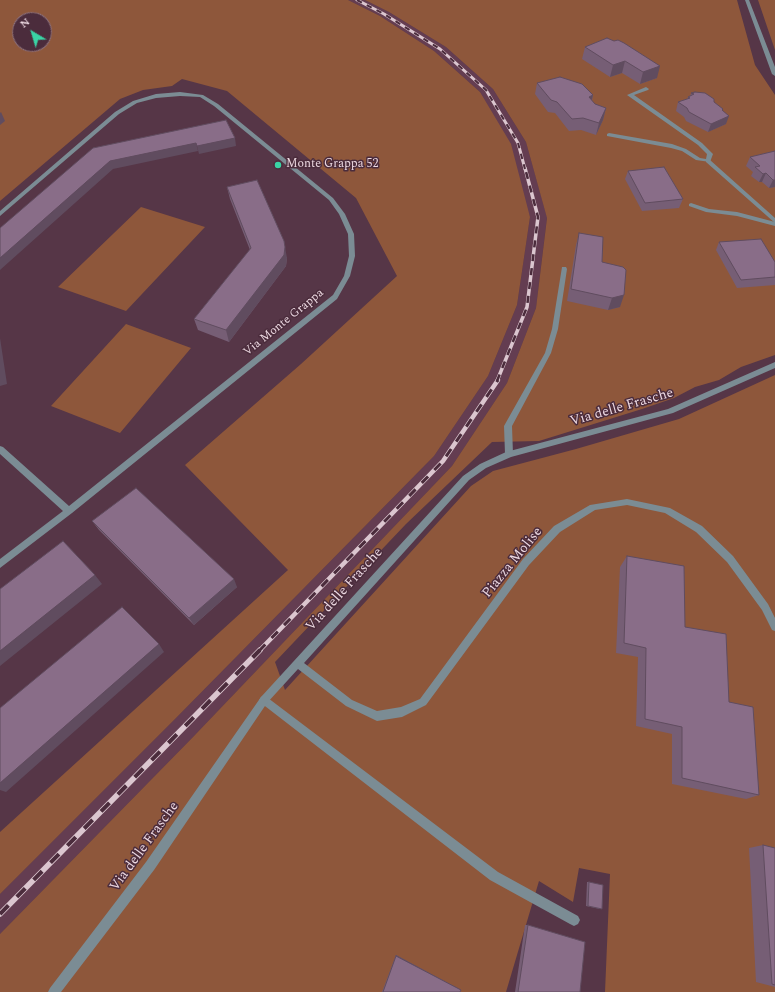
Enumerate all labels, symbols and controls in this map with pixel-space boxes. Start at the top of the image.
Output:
north arrow [12,12,52,52]
text: N [16,13,34,32]
place label: Monte Grappa 52 [286,158,379,172]
marker: Monte Grappa 52 [273,160,283,170]
street label: Via Monte Grappa [241,286,327,360]
street label: Via delle Frasche [568,385,676,431]
street label: Piazza Molise [479,524,547,602]
street label: Via delle Frasche [303,545,387,635]
street label: Via delle Frasche [107,799,183,895]

